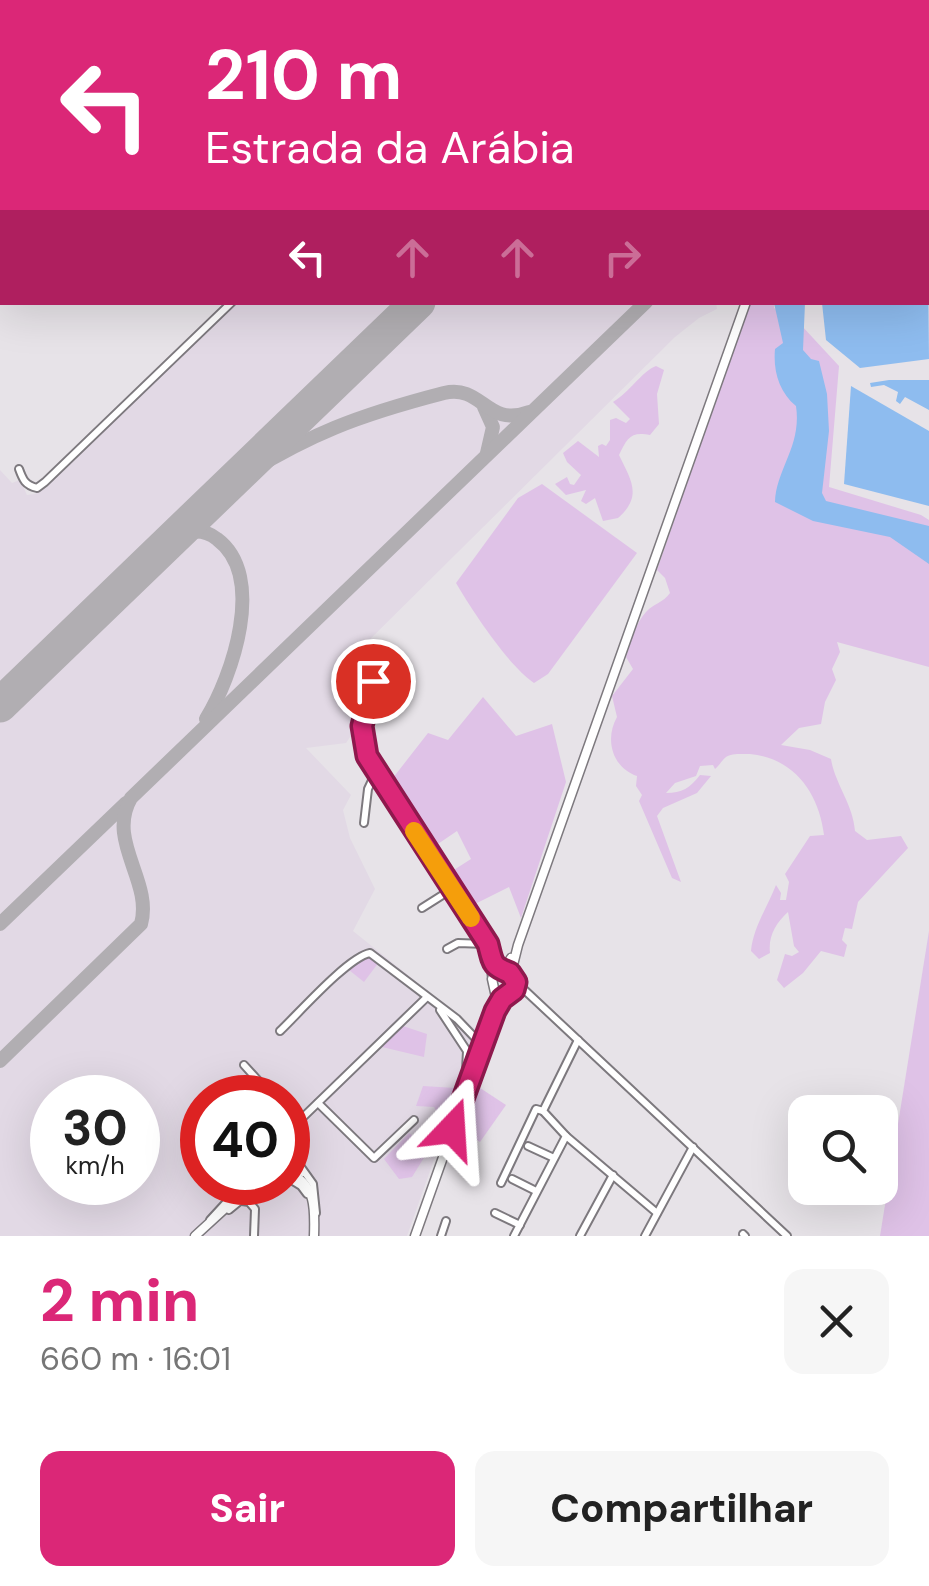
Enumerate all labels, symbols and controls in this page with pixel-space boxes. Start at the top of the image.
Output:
text: 210 m [205,30,402,121]
icon: left [40,40,170,170]
text: Estrada da Arábia [205,118,575,177]
icon: left [280,230,335,285]
icon: ahead [385,230,440,285]
icon: ahead [490,230,545,285]
icon: right [595,230,650,285]
pin [331,639,416,724]
icon: arrive [346,654,401,709]
speed limit sign: 40 [180,1075,310,1205]
position arrow [400,1077,504,1181]
text: 30 [62,1095,128,1161]
map controls [788,1095,898,1205]
button: search [788,1095,898,1205]
text: km/h [65,1149,125,1182]
text: 2 min [40,1261,199,1340]
button: close [784,1269,889,1374]
text: 660 m · 16:01 [40,1338,231,1380]
button: Sair [40,1451,455,1566]
button: Compartilhar [475,1451,889,1566]

